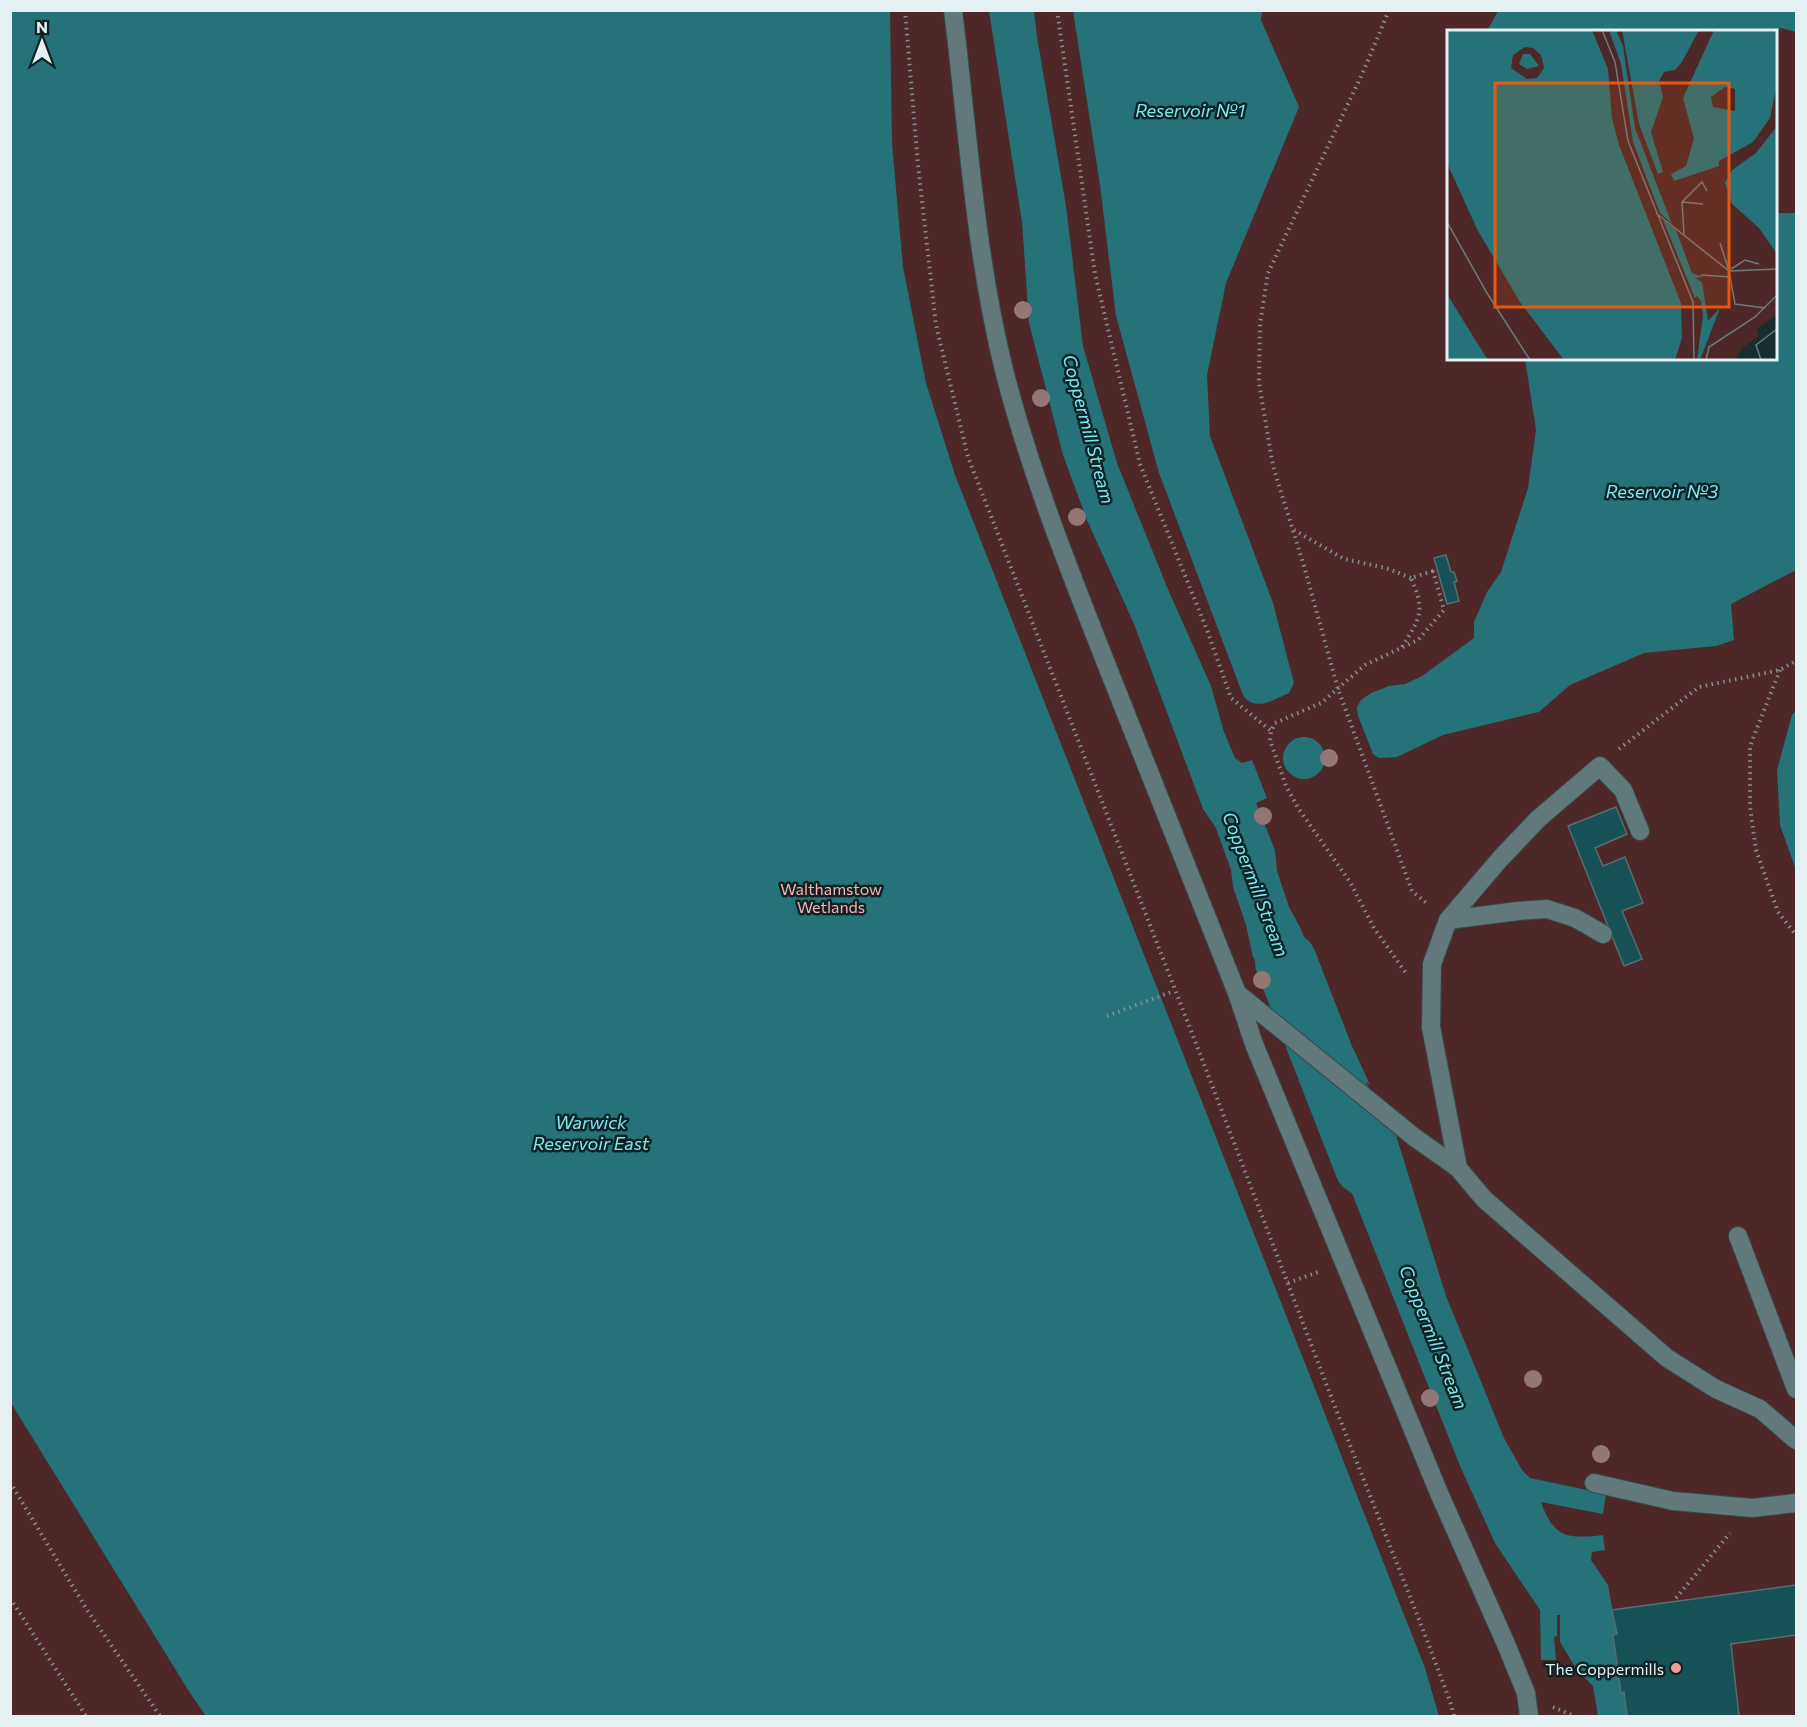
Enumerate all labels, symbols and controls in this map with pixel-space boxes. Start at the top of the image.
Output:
north arrow [12,12,72,72]
text: N [36,17,48,36]
inset map [1447,30,1777,360]
water label: Reservoir №1 [1135,99,1245,121]
water label: Coppermill Stream [1059,352,1119,506]
water label: Reservoir №3 [1606,480,1719,502]
water label: Coppermill Stream [1218,809,1294,959]
park label: Walthamstow Wetlands [780,879,882,916]
water label: Warwick Reservoir East [533,1111,650,1154]
water label: Coppermill Stream [1395,1262,1473,1412]
place label: The Coppermills [1545,1659,1664,1678]
marker: The Coppermills [1669,1661,1683,1675]

